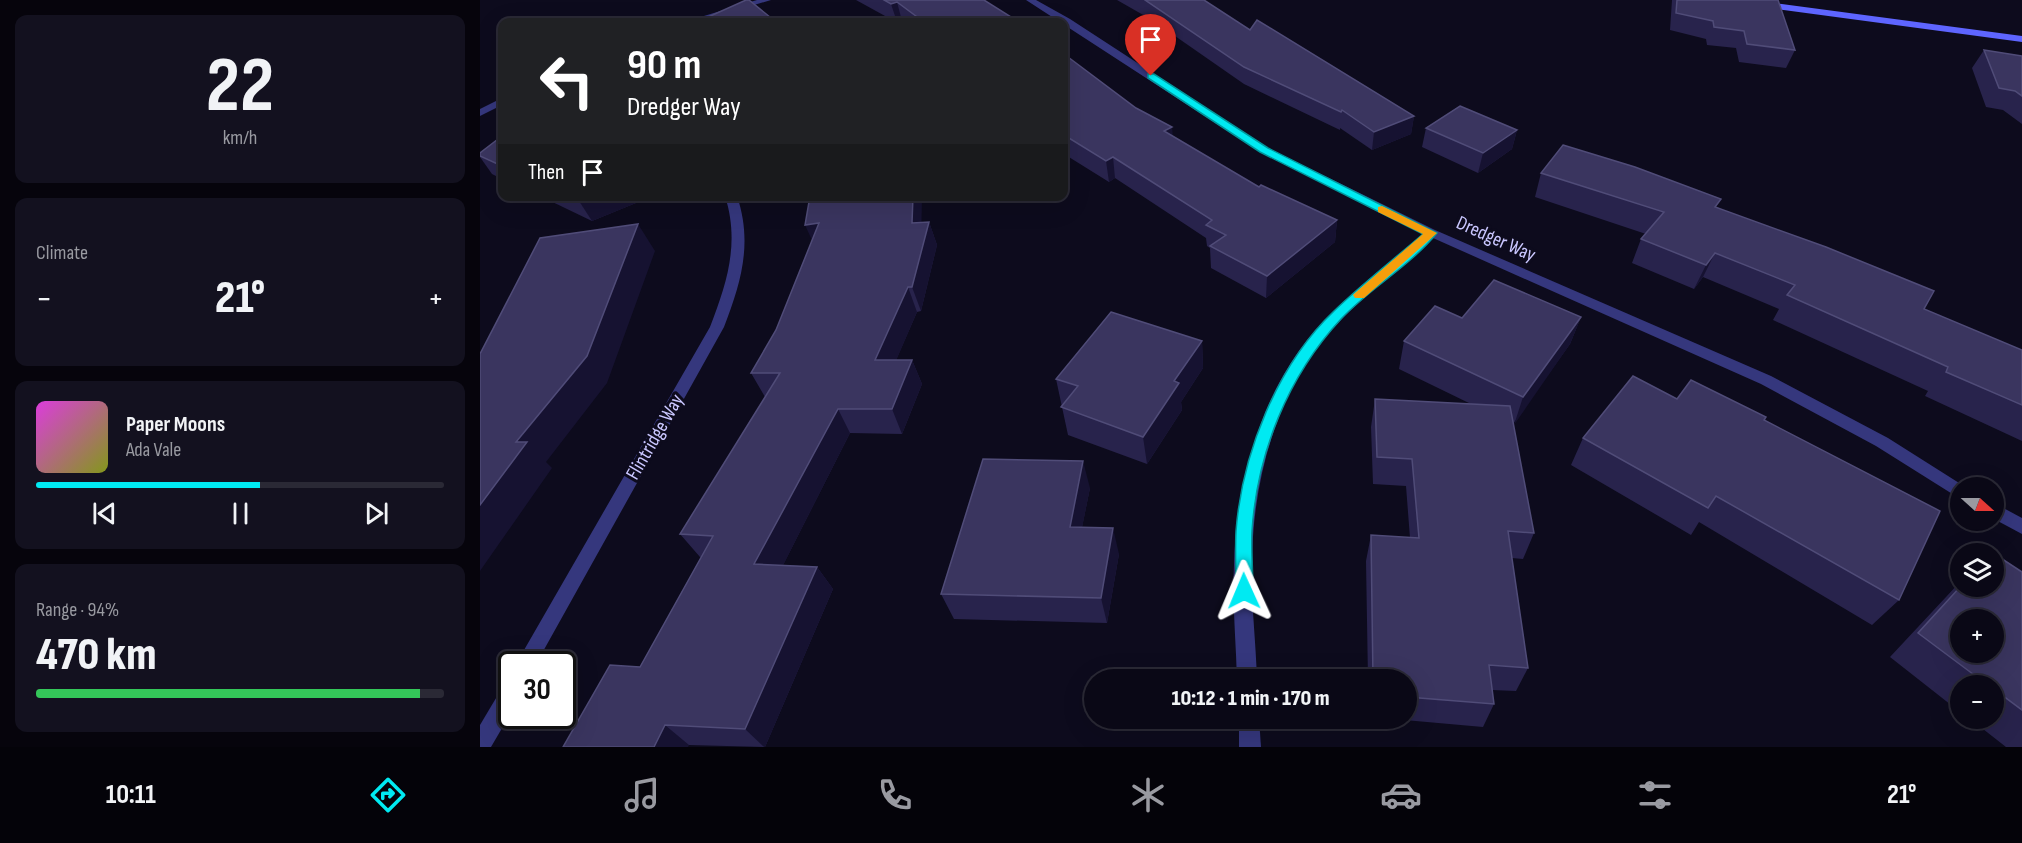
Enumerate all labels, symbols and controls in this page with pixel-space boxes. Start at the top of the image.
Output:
pin [1125,14,1176,76]
icon: arrive [1134,23,1167,56]
text: 22 [206,40,274,133]
text: 90 m [627,40,701,91]
icon: left [528,42,606,120]
text: Dredger Way [627,91,741,123]
text: km/h [223,126,257,150]
icon: arrive [576,156,609,189]
text: Then [528,159,564,186]
street label: Dredger Way [1453,211,1540,267]
text: Climate [36,241,88,265]
text: 21° [215,271,265,326]
text: − [36,279,52,319]
text: + [428,279,444,319]
street label: Flintridge Way [621,390,689,484]
text: Paper Moons [126,411,225,438]
text: Ada Vale [126,438,181,462]
north arrow [1950,477,2004,531]
map controls [1950,477,2004,729]
icon: previous [88,497,121,530]
icon: pause [224,497,257,530]
icon: next [360,497,393,530]
button: layers [1950,543,2004,597]
position arrow [1212,559,1276,623]
text: Range · 94% [36,598,119,622]
button: + [1950,609,2004,663]
text: 470 km [36,628,156,683]
speed limit sign: 30 [498,651,576,729]
button: − [1950,675,2004,729]
text: 10:12 · 1 min · 170 m [1171,685,1330,712]
icon: directions [367,774,409,816]
icon: music [621,774,663,816]
icon: phone [874,774,916,816]
icon: climate [1127,774,1169,816]
icon: car [1380,774,1422,816]
icon: filters [1634,774,1676,816]
text: 10:11 [106,779,156,811]
text: 21° [1887,779,1916,811]

